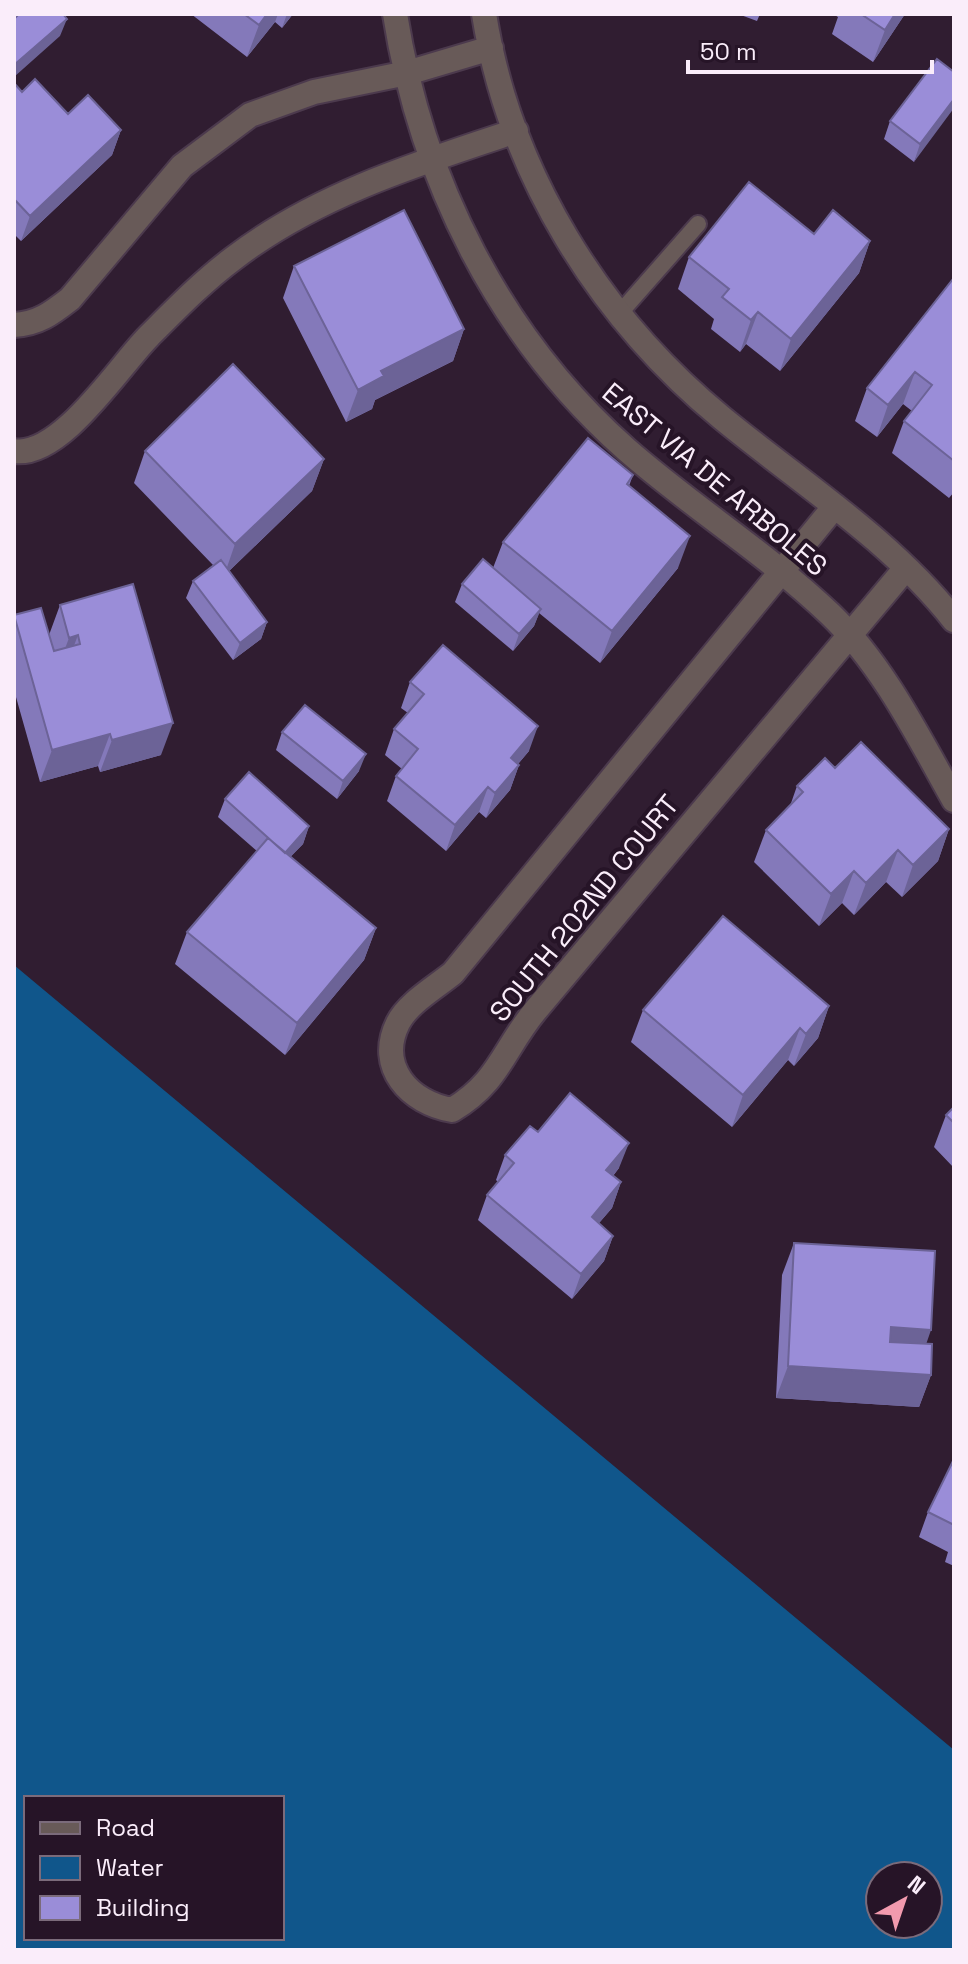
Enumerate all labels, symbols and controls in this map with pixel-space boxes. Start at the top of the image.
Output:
scale bar [688,24,932,74]
text: 50 m [700,36,757,67]
street label: EAST VIA DE ARBOLES [595,374,835,584]
street label: SOUTH 202ND COURT [481,787,687,1029]
legend [24,1796,284,1940]
text: Road [96,1812,155,1843]
text: Water [96,1852,164,1883]
north arrow [864,1860,944,1940]
text: N [902,1869,932,1900]
text: Building [96,1892,190,1923]

